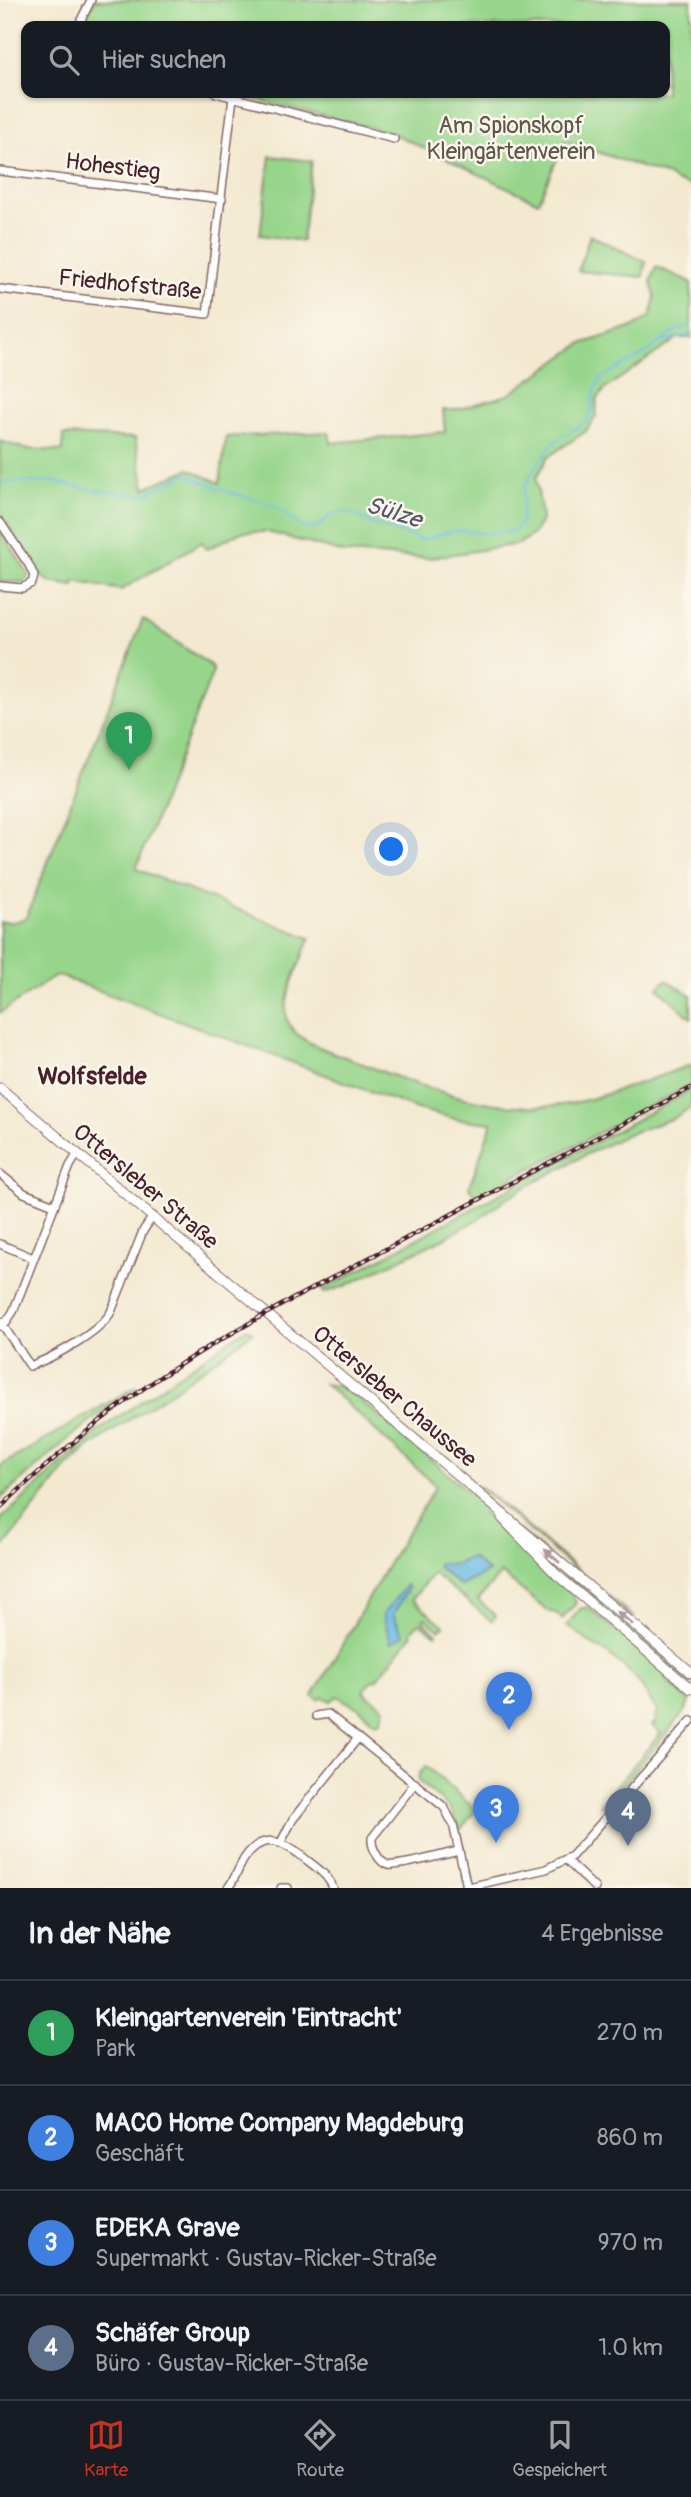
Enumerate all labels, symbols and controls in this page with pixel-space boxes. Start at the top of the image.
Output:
search box [21,21,670,98]
icon: search [45,41,83,79]
text: Hier suchen [101,44,226,76]
park label: Am Spionskopf Kleingärtenverein [426,111,596,166]
street label: Hohestieg [64,146,162,187]
street label: Friedhofstraße [57,263,204,306]
water label: Sülze [363,490,427,535]
pin: 1 [106,712,152,770]
your location [374,832,408,866]
district label: Wolfsfelde [37,1062,148,1091]
street label: Ottersleber Straße [67,1117,225,1256]
street label: Ottersleber Chaussee [307,1319,483,1474]
one-way arrow [544,1549,561,1564]
one-way arrow [617,1611,634,1626]
pin: 2 [486,1672,532,1730]
pin: 3 [473,1785,519,1843]
pin: 4 [605,1788,651,1846]
text: In der Nähe [28,1915,170,1952]
text: 4 Ergebnisse [541,1919,663,1948]
text: Kleingartenverein 'Eintracht' [95,2002,402,2034]
text: 1 [47,2018,56,2047]
text: 270 m [597,2018,663,2047]
text: Park [95,2034,135,2063]
text: MACO Home Company Magdeburg [95,2107,464,2139]
text: 2 [45,2123,57,2152]
text: 860 m [597,2123,663,2152]
text: Geschäft [95,2139,184,2168]
text: EDEKA Grave [95,2212,240,2244]
text: 3 [45,2228,57,2257]
text: 970 m [598,2228,663,2257]
text: Supermarkt · Gustav-Ricker-Straße [95,2244,437,2273]
text: Schäfer Group [95,2317,250,2349]
text: 4 [44,2333,58,2362]
text: 1.0 km [598,2333,663,2362]
text: Büro · Gustav-Ricker-Straße [95,2349,368,2378]
tab: Karte [84,2416,128,2482]
tab: Route [296,2416,344,2482]
tab: Gespeichert [512,2416,607,2482]

